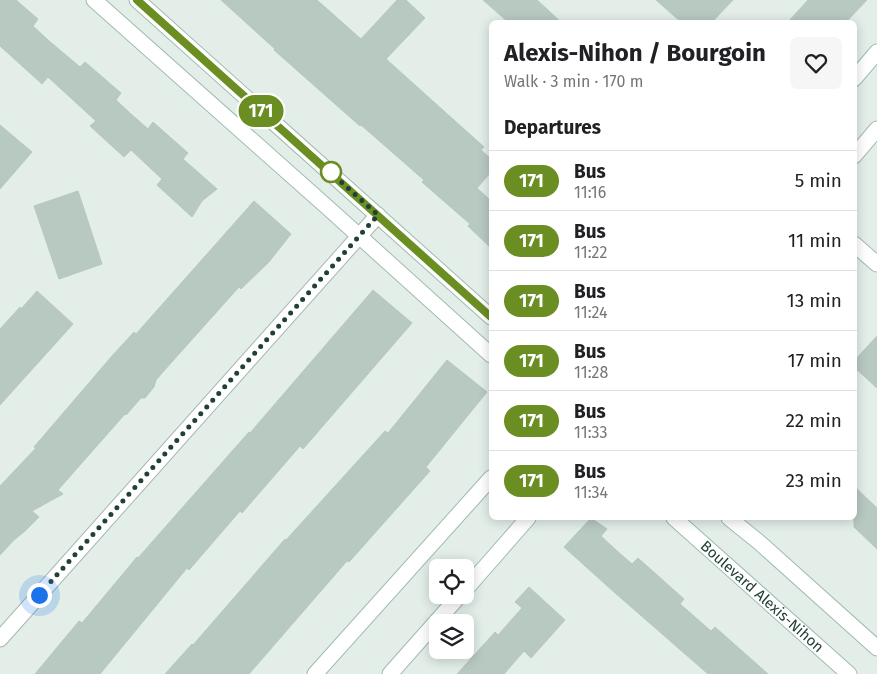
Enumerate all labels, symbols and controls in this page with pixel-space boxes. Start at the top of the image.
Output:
button: heart [790,37,842,89]
text: Alexis-Nihon / Bourgoin [504,39,766,67]
text: Walk · 3 min · 170 m [504,72,643,91]
line badge: 171 [232,95,290,127]
text: 171 [249,100,273,122]
text: Departures [504,116,601,139]
text: Bus [574,160,606,183]
unlabelled marker [320,161,342,183]
text: 5 min [795,169,842,192]
text: 171 [519,170,544,192]
text: 11:16 [574,183,606,202]
text: Bus [574,220,606,243]
text: 11 min [788,229,842,252]
text: 171 [519,230,544,252]
text: 11:22 [574,243,607,262]
text: Bus [574,280,606,303]
text: 13 min [786,289,842,312]
text: 171 [519,290,544,312]
text: 11:24 [574,303,607,322]
text: Bus [574,340,606,363]
text: 17 min [788,349,842,372]
text: 171 [519,350,544,372]
text: 11:28 [574,363,608,382]
text: Bus [574,400,606,423]
text: 22 min [785,409,842,432]
text: 171 [519,410,544,432]
text: 11:33 [574,423,608,442]
text: Bus [574,460,606,483]
text: 23 min [785,469,842,492]
text: 171 [519,470,544,492]
text: 11:34 [574,483,608,502]
street label: Boulevard Alexis-Nihon [697,537,827,656]
map controls [429,559,474,659]
button: locate [429,559,474,604]
your location [27,583,52,608]
button: layers [429,614,474,659]

